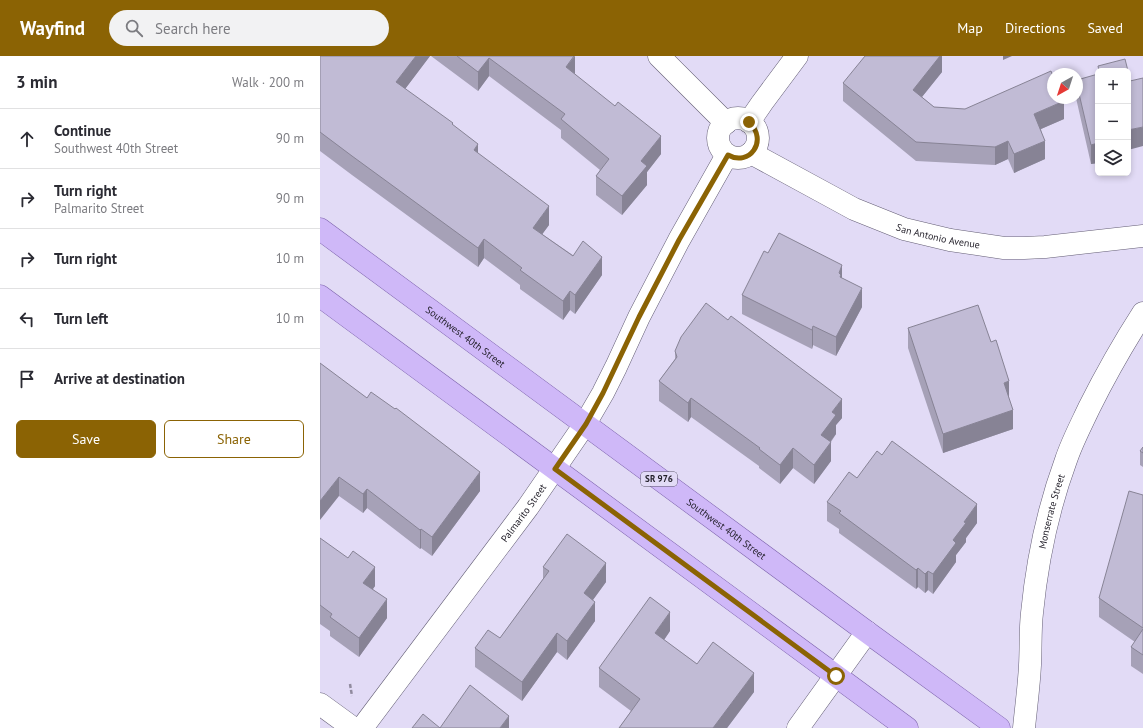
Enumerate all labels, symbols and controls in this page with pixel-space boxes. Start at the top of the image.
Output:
search box [109,10,389,46]
text: Wayfind [20,16,85,40]
icon: search [123,17,145,39]
text: Search here [155,19,231,38]
text: Map [957,19,983,37]
text: Directions [1005,19,1065,37]
text: Saved [1087,19,1123,37]
north arrow [1047,68,1083,104]
map controls [1095,68,1131,176]
button: + [1095,68,1131,104]
text: 3 min [16,71,57,93]
text: Walk · 200 m [232,74,304,91]
button: − [1095,104,1131,140]
route end [740,113,758,131]
text: Continue [54,121,111,140]
icon: ahead [16,128,38,150]
text: 90 m [276,130,304,147]
text: Southwest 40th Street [54,140,178,157]
button: layers [1095,140,1131,176]
text: Turn right [54,181,117,200]
icon: right [16,188,38,210]
text: 90 m [276,190,304,207]
text: Palmarito Street [54,200,144,217]
street label: San Antonio Avenue [894,221,981,251]
icon: right [16,248,38,270]
text: Turn right [54,249,117,268]
text: 10 m [276,250,304,267]
street label: Southwest 40th Street [423,303,508,371]
icon: left [16,308,38,330]
text: Turn left [54,309,108,328]
text: 10 m [276,310,304,327]
icon: arrive [16,368,38,390]
text: Arrive at destination [54,369,185,388]
button: Save [16,420,156,458]
button: Share [164,420,304,458]
road number: SR 976 [641,472,677,486]
street label: Monserrate Street [1036,472,1068,550]
street label: Palmarito Street [498,481,550,545]
street label: Southwest 40th Street [684,495,769,563]
route start [827,667,845,685]

